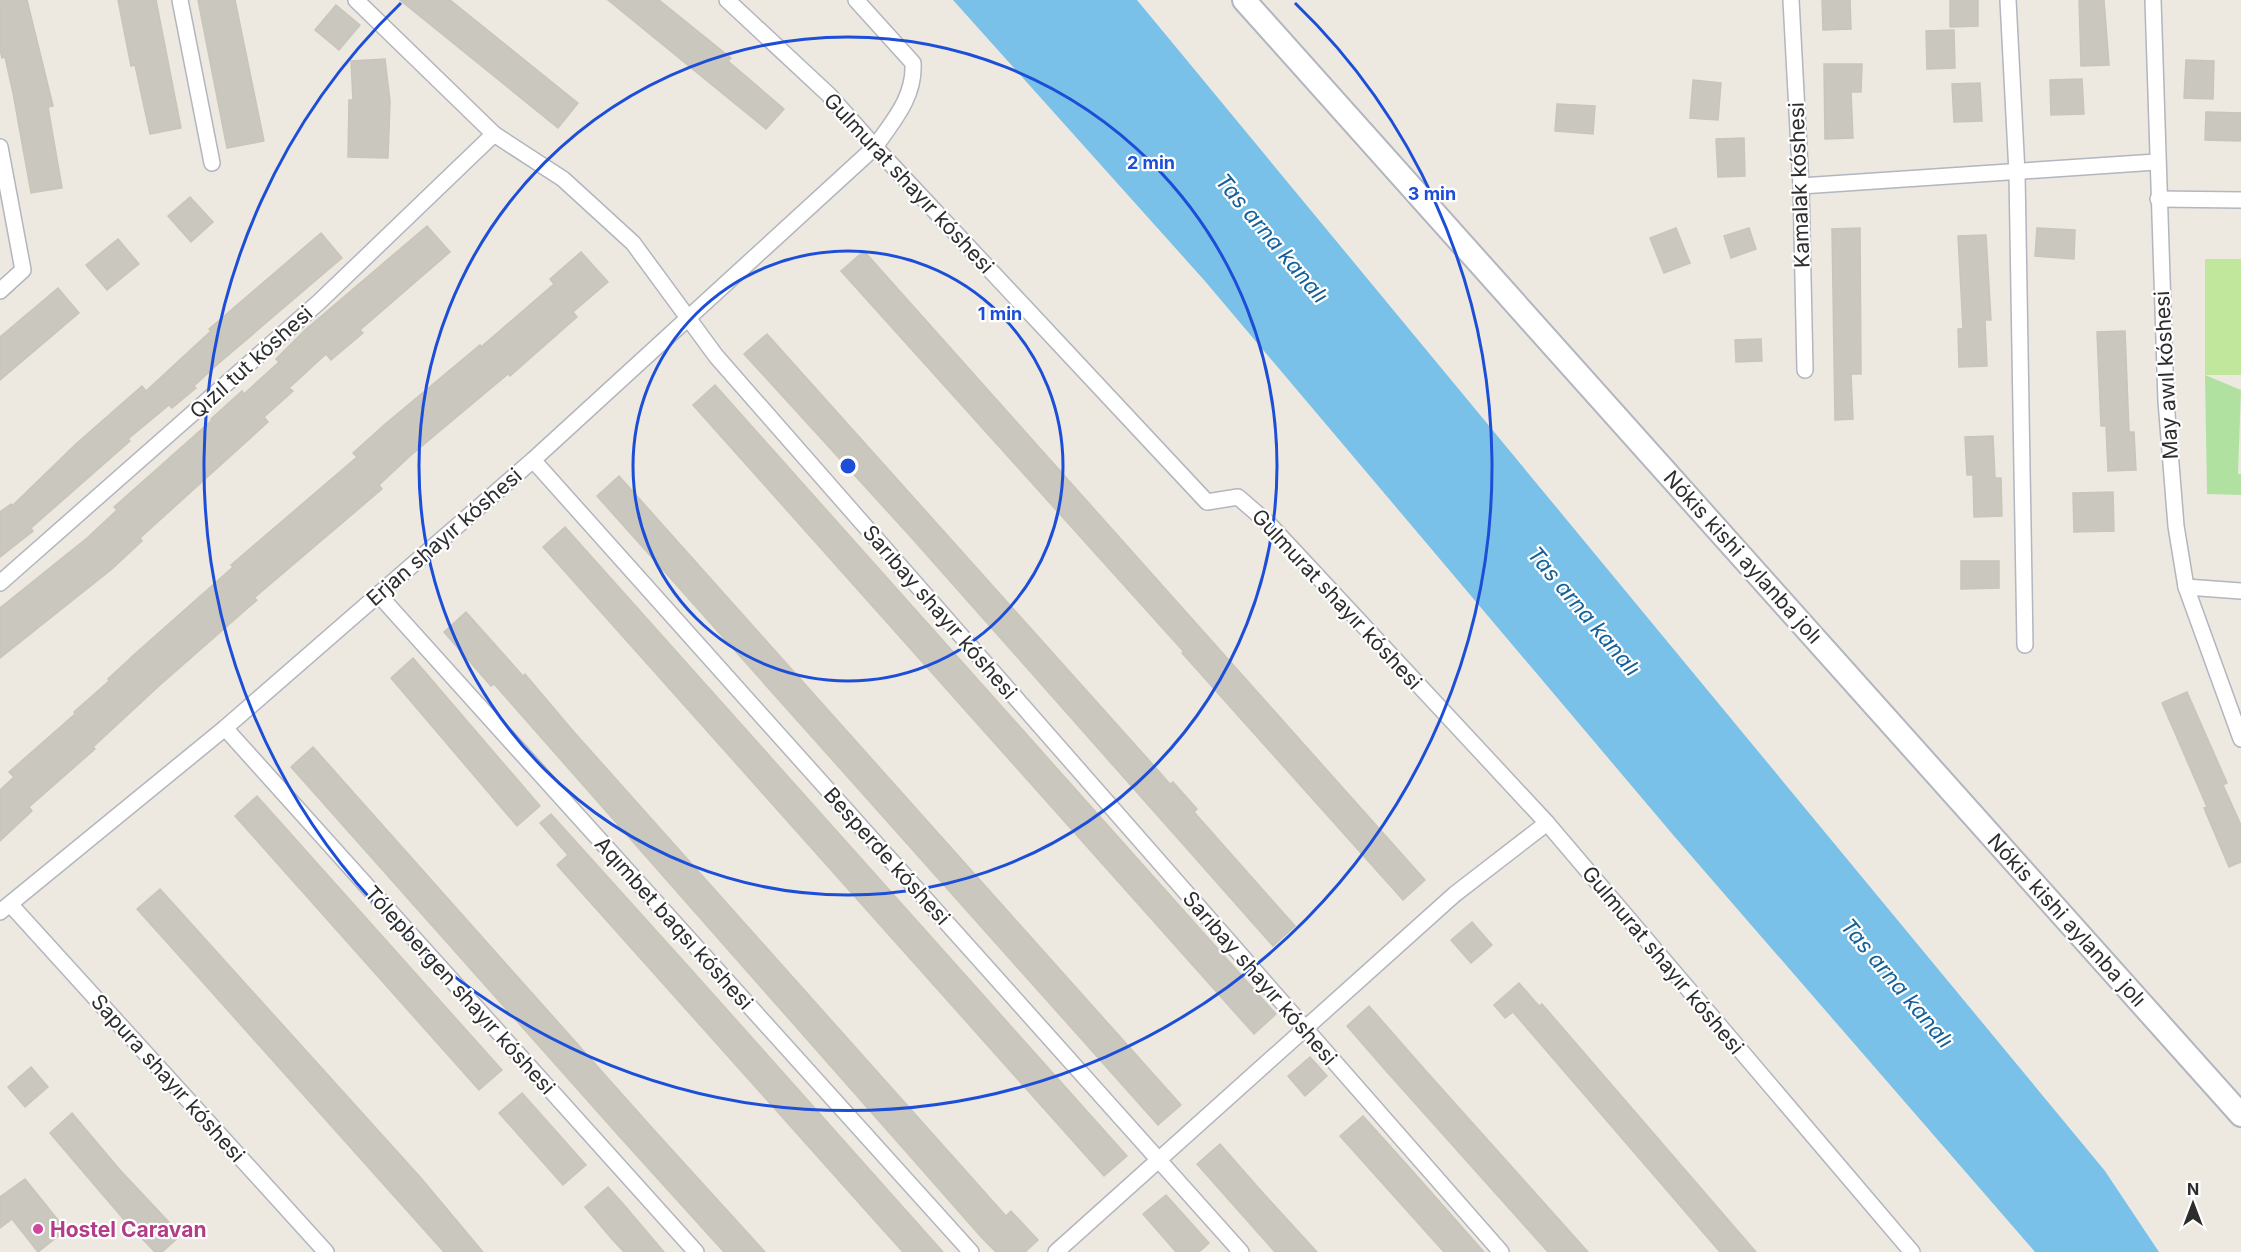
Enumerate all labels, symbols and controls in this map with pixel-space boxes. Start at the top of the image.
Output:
street label: Gulmurat shayır kóshesi [819,88,999,278]
street label: Kamalak kóshesi [1784,102,1814,268]
text: 2 min [1127,152,1175,173]
water label: Tas arna kanalı [1210,168,1334,308]
text: 3 min [1408,183,1456,204]
street label: May awıl kóshesi [2149,290,2183,460]
street label: Qızıl tut kóshesi [185,300,317,424]
text: 1 min [978,303,1022,324]
centre of rings [838,456,858,476]
street label: Erjan shayır kóshesi [361,463,527,611]
street label: Nókis kishi aylanba jolı [1659,465,1827,649]
street label: Gulmurat shayır kóshesi [1247,504,1427,694]
street label: Sarıbay shayır kóshesi [858,520,1022,704]
water label: Tas arna kanalı [1522,541,1646,681]
street label: Besperde kóshesi [819,782,955,930]
street label: Nókis kishi aylanba jolı [1983,828,2151,1012]
street label: Aqımbet baqsı kóshesi [590,831,758,1015]
street label: Gulmurat shayır kóshesi [1577,861,1749,1059]
street label: Tólepbergen shayır kóshesi [360,881,560,1099]
street label: Sarıbay shayır kóshesi [1178,886,1342,1070]
water label: Tas arna kanalı [1835,913,1959,1053]
street label: Sapura shayır kóshesi [86,989,250,1167]
north arrow [2163,1174,2223,1234]
text: N [2187,1179,2199,1199]
place label: Hostel Caravan [50,1217,206,1242]
marker: Hostel Caravan [31,1222,45,1236]

